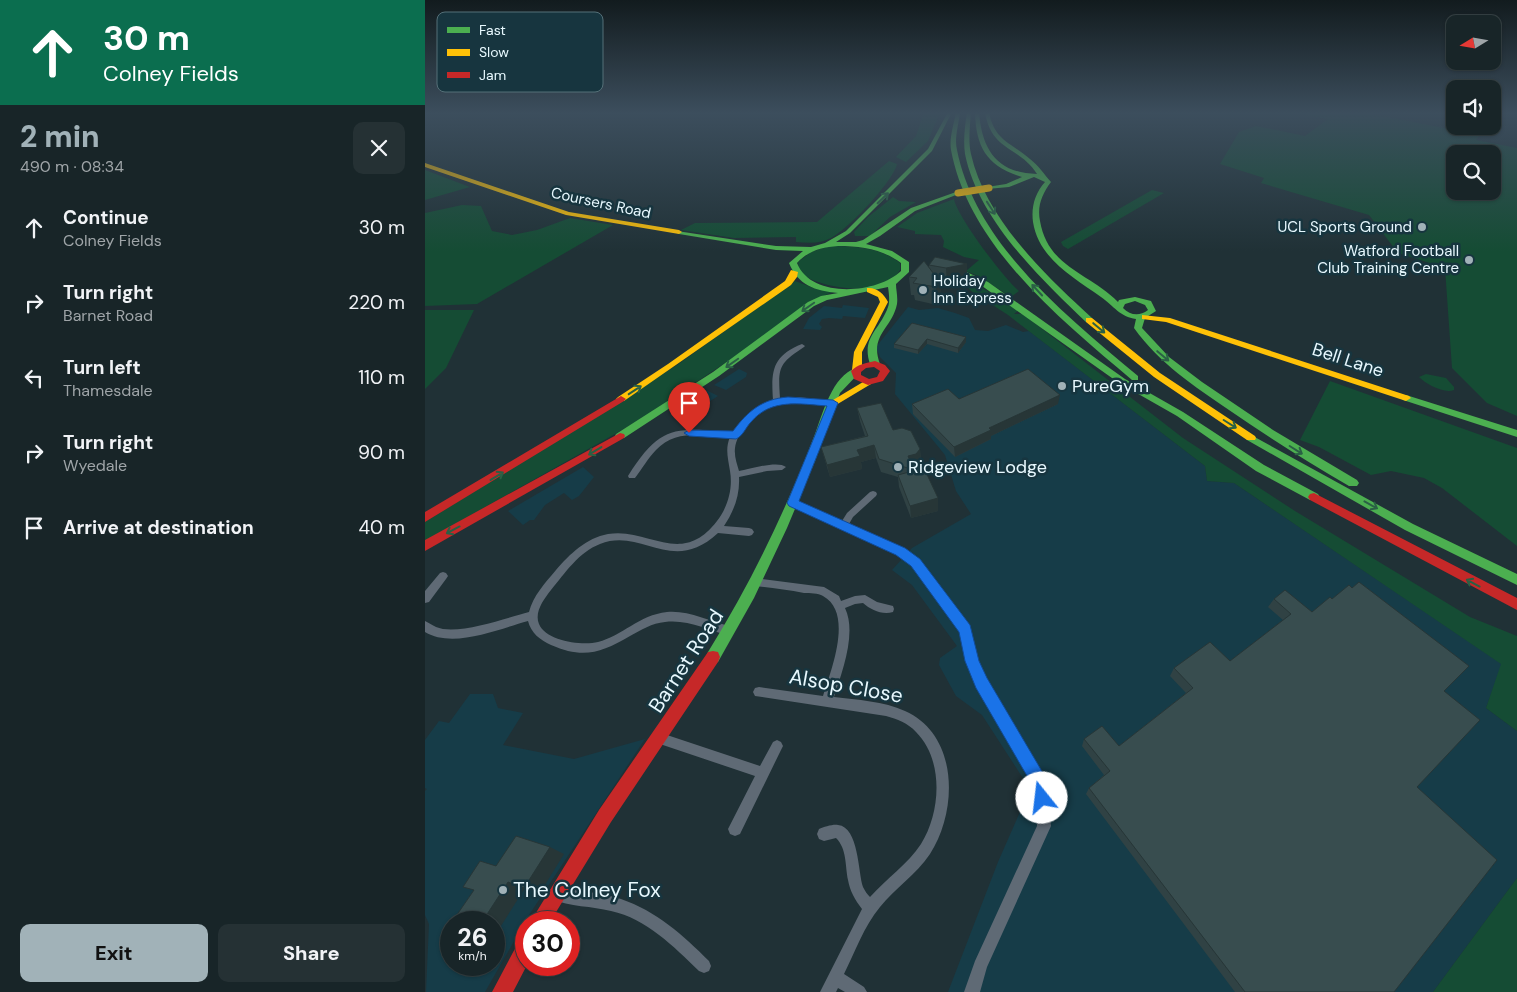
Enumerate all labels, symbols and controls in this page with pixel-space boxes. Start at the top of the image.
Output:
legend [437,12,603,92]
text: 30 m [103,15,190,61]
north arrow [1446,15,1501,70]
map controls [1446,15,1501,200]
icon: ahead [20,20,85,85]
text: Fast [479,21,506,39]
text: Slow [479,43,509,61]
text: Colney Fields [103,59,239,88]
text: Jam [479,66,506,84]
button: sound [1446,80,1501,135]
text: 2 min [20,117,100,156]
button: close [353,122,405,174]
button: search [1446,145,1501,200]
text: 490 m · 08:34 [20,156,124,177]
street label: Coursers Road [549,183,653,223]
one-way arrow [877,192,889,204]
one-way arrow [986,200,996,214]
text: Continue [63,205,149,230]
icon: ahead [20,214,48,242]
text: 30 m [359,215,405,240]
place label: UCL Sports Ground [1277,217,1412,237]
marker: UCL Sports Ground [1416,221,1428,233]
text: Colney Fields [63,230,162,251]
place label: Watford Football Club Training Centre [1317,241,1459,278]
marker: Watford Football Club Training Centre [1463,254,1475,266]
place label: Holiday Inn Express [933,271,1012,308]
text: Turn right [63,280,153,305]
marker: Holiday Inn Express [917,284,929,296]
one-way arrow [1031,284,1043,297]
icon: right [20,289,48,317]
text: 220 m [348,290,405,315]
one-way arrow [801,302,815,312]
text: Barnet Road [63,305,153,326]
one-way arrow [1093,322,1106,334]
street label: Bell Lane [1309,337,1387,383]
one-way arrow [1156,350,1169,361]
text: Turn left [63,355,141,380]
one-way arrow [725,358,739,368]
icon: left [20,364,48,392]
text: 110 m [358,365,405,390]
place label: PureGym [1072,374,1149,398]
text: Thamesdale [63,380,153,401]
marker: PureGym [1056,380,1068,392]
pin [668,382,710,433]
one-way arrow [628,385,642,395]
icon: arrive [675,389,703,417]
one-way arrow [1223,420,1237,430]
text: Turn right [63,430,153,455]
icon: right [20,439,48,467]
text: 90 m [358,440,405,465]
one-way arrow [1288,445,1302,455]
one-way arrow [588,446,602,456]
text: Wyedale [63,455,127,476]
place label: Ridgeview Lodge [908,455,1047,479]
marker: Ridgeview Lodge [892,461,904,473]
one-way arrow [490,470,504,480]
one-way arrow [1363,501,1378,511]
icon: arrive [20,514,48,542]
text: Arrive at destination [63,515,254,540]
text: 40 m [358,515,405,540]
one-way arrow [447,526,461,536]
one-way arrow [1466,578,1481,588]
street label: Barnet Road [642,604,730,718]
street label: Alsop Close [787,662,905,710]
position arrow [1015,771,1067,823]
place label: The Colney Fox [513,876,661,904]
marker: The Colney Fox [497,884,509,896]
speed limit sign: 30 [515,911,580,976]
text: 26 [457,921,488,954]
button: Exit [20,924,208,982]
button: Share [218,924,405,982]
text: km/h [458,948,487,964]

